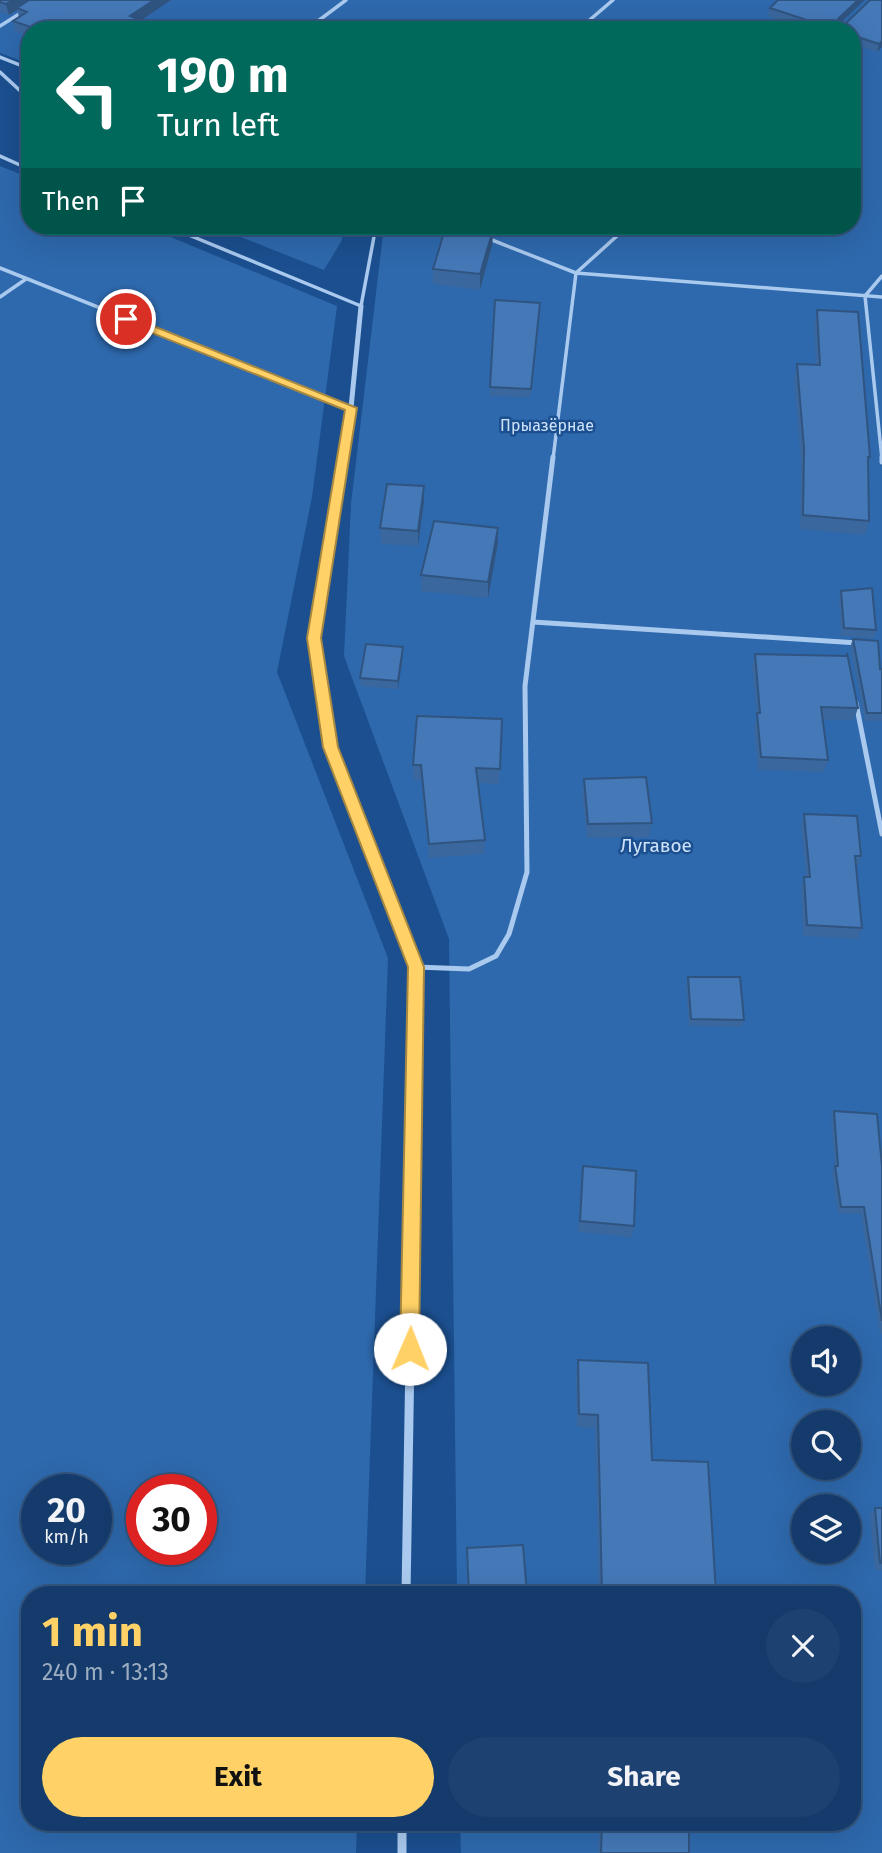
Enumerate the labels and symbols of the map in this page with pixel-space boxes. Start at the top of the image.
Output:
pin [96,289,156,349]
park label: Прыазёрнае [500,416,594,435]
park label: Лугавое [620,834,692,857]
position arrow [373,1312,447,1386]
speed limit sign: 30 [126,1474,217,1565]

